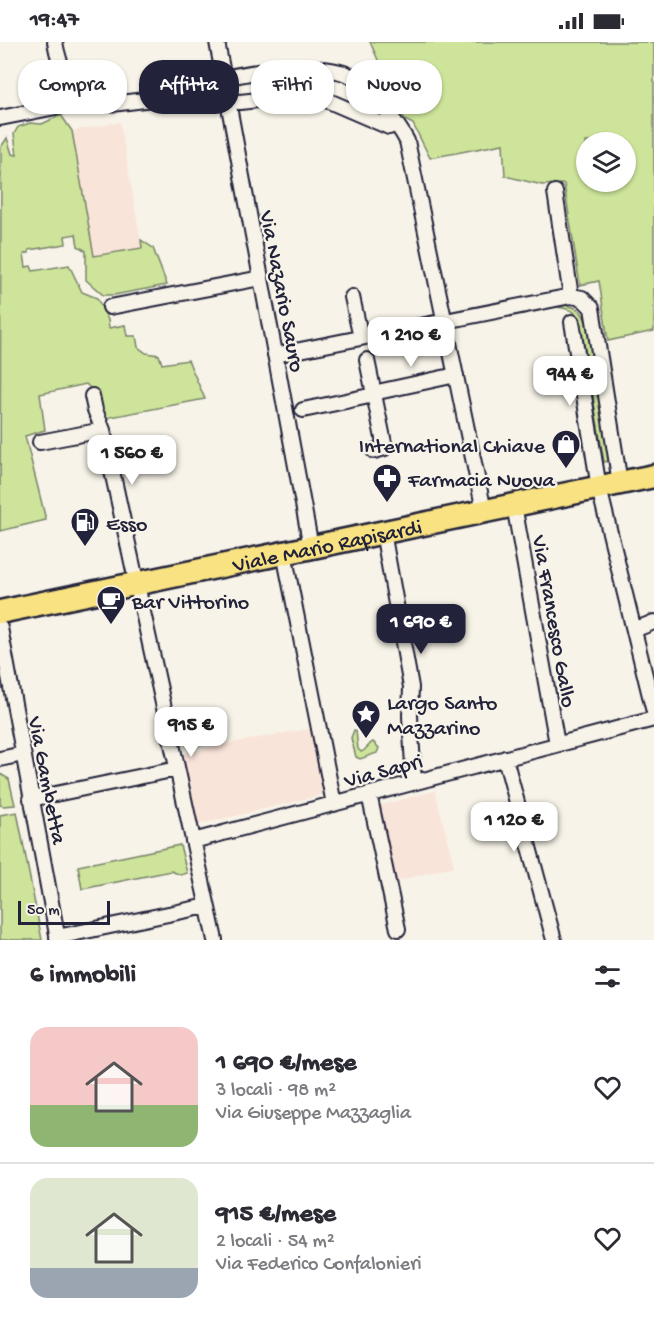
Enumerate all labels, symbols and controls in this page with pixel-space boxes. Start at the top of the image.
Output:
text: 19:47 [30,8,79,34]
chip: Compra [18,60,127,114]
chip: Affitta [139,60,239,114]
chip: Filtri [251,60,334,114]
chip: Nuovo [346,60,442,114]
map controls [576,132,636,192]
button: layers [576,132,636,192]
street label: Via Nazario Sauro [251,208,308,375]
pin: 1 210 € [356,317,466,368]
text: 1 210 € [382,325,440,348]
pin: 944 € [528,356,612,407]
text: 944 € [547,364,593,387]
shop icon: International Chiave [550,428,582,470]
pin: 1 560 € [77,435,187,486]
place label: International Chiave [359,435,546,461]
text: 1 560 € [101,443,163,466]
pharmacy icon: Farmacia Nuova [371,462,403,504]
place label: Farmacia Nuova [407,469,556,495]
fuel station icon: Esso [69,506,101,548]
place label: Esso [106,513,147,539]
street label: Viale Mario Rapisardi [230,516,425,580]
street label: Via Francesco Gallo [524,533,580,710]
cafe icon: Bar Vittorino [95,584,127,626]
place label: Bar Vittorino [131,591,249,617]
pin: 1 690 € [366,604,476,655]
text: 1 690 € [391,612,451,635]
place label: Largo Santo Mazzarino [387,692,497,743]
place icon: Largo Santo Mazzarino [350,698,382,740]
pin: 915 € [149,707,233,758]
street label: Via Gambetta [20,714,70,847]
text: 915 € [168,715,214,738]
street label: Via Sapri [341,750,426,796]
pin: 1 120 € [459,802,569,853]
text: 1 120 € [485,810,543,833]
scale bar [18,898,110,926]
text: 50 m [27,902,60,921]
icon: filters [591,960,624,993]
text: 6 immobili [30,961,136,992]
text: 1 690 €/mese [216,1049,356,1080]
icon: home [78,1051,150,1123]
icon: heart [591,1071,624,1104]
text: 3 locali · 98 m² [216,1080,336,1103]
text: Via Giuseppe Mazzaglia [216,1103,411,1126]
text: 915 €/mese [216,1200,336,1231]
icon: home [78,1202,150,1274]
icon: heart [591,1222,624,1255]
text: 2 locali · 54 m² [216,1231,335,1254]
text: Via Federico Confalonieri [216,1254,422,1277]

